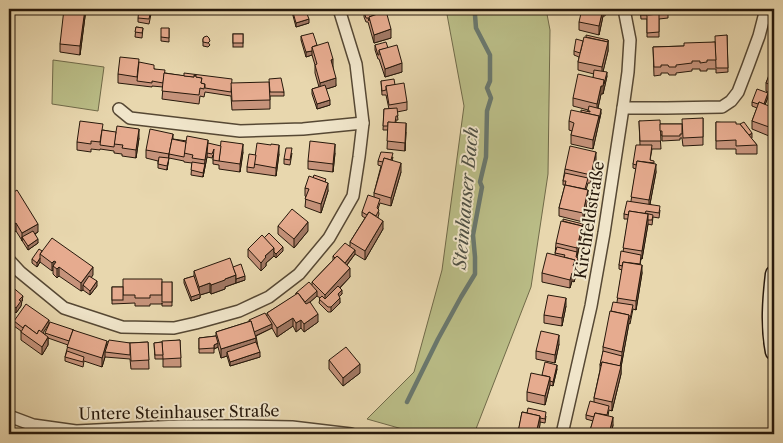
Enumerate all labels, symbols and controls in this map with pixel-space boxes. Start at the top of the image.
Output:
water label: Steinhauser Bach [449,126,483,271]
street label: Kirchfeldstraße [570,160,608,280]
street label: Untere Steinhauser Straße [78,400,280,424]

